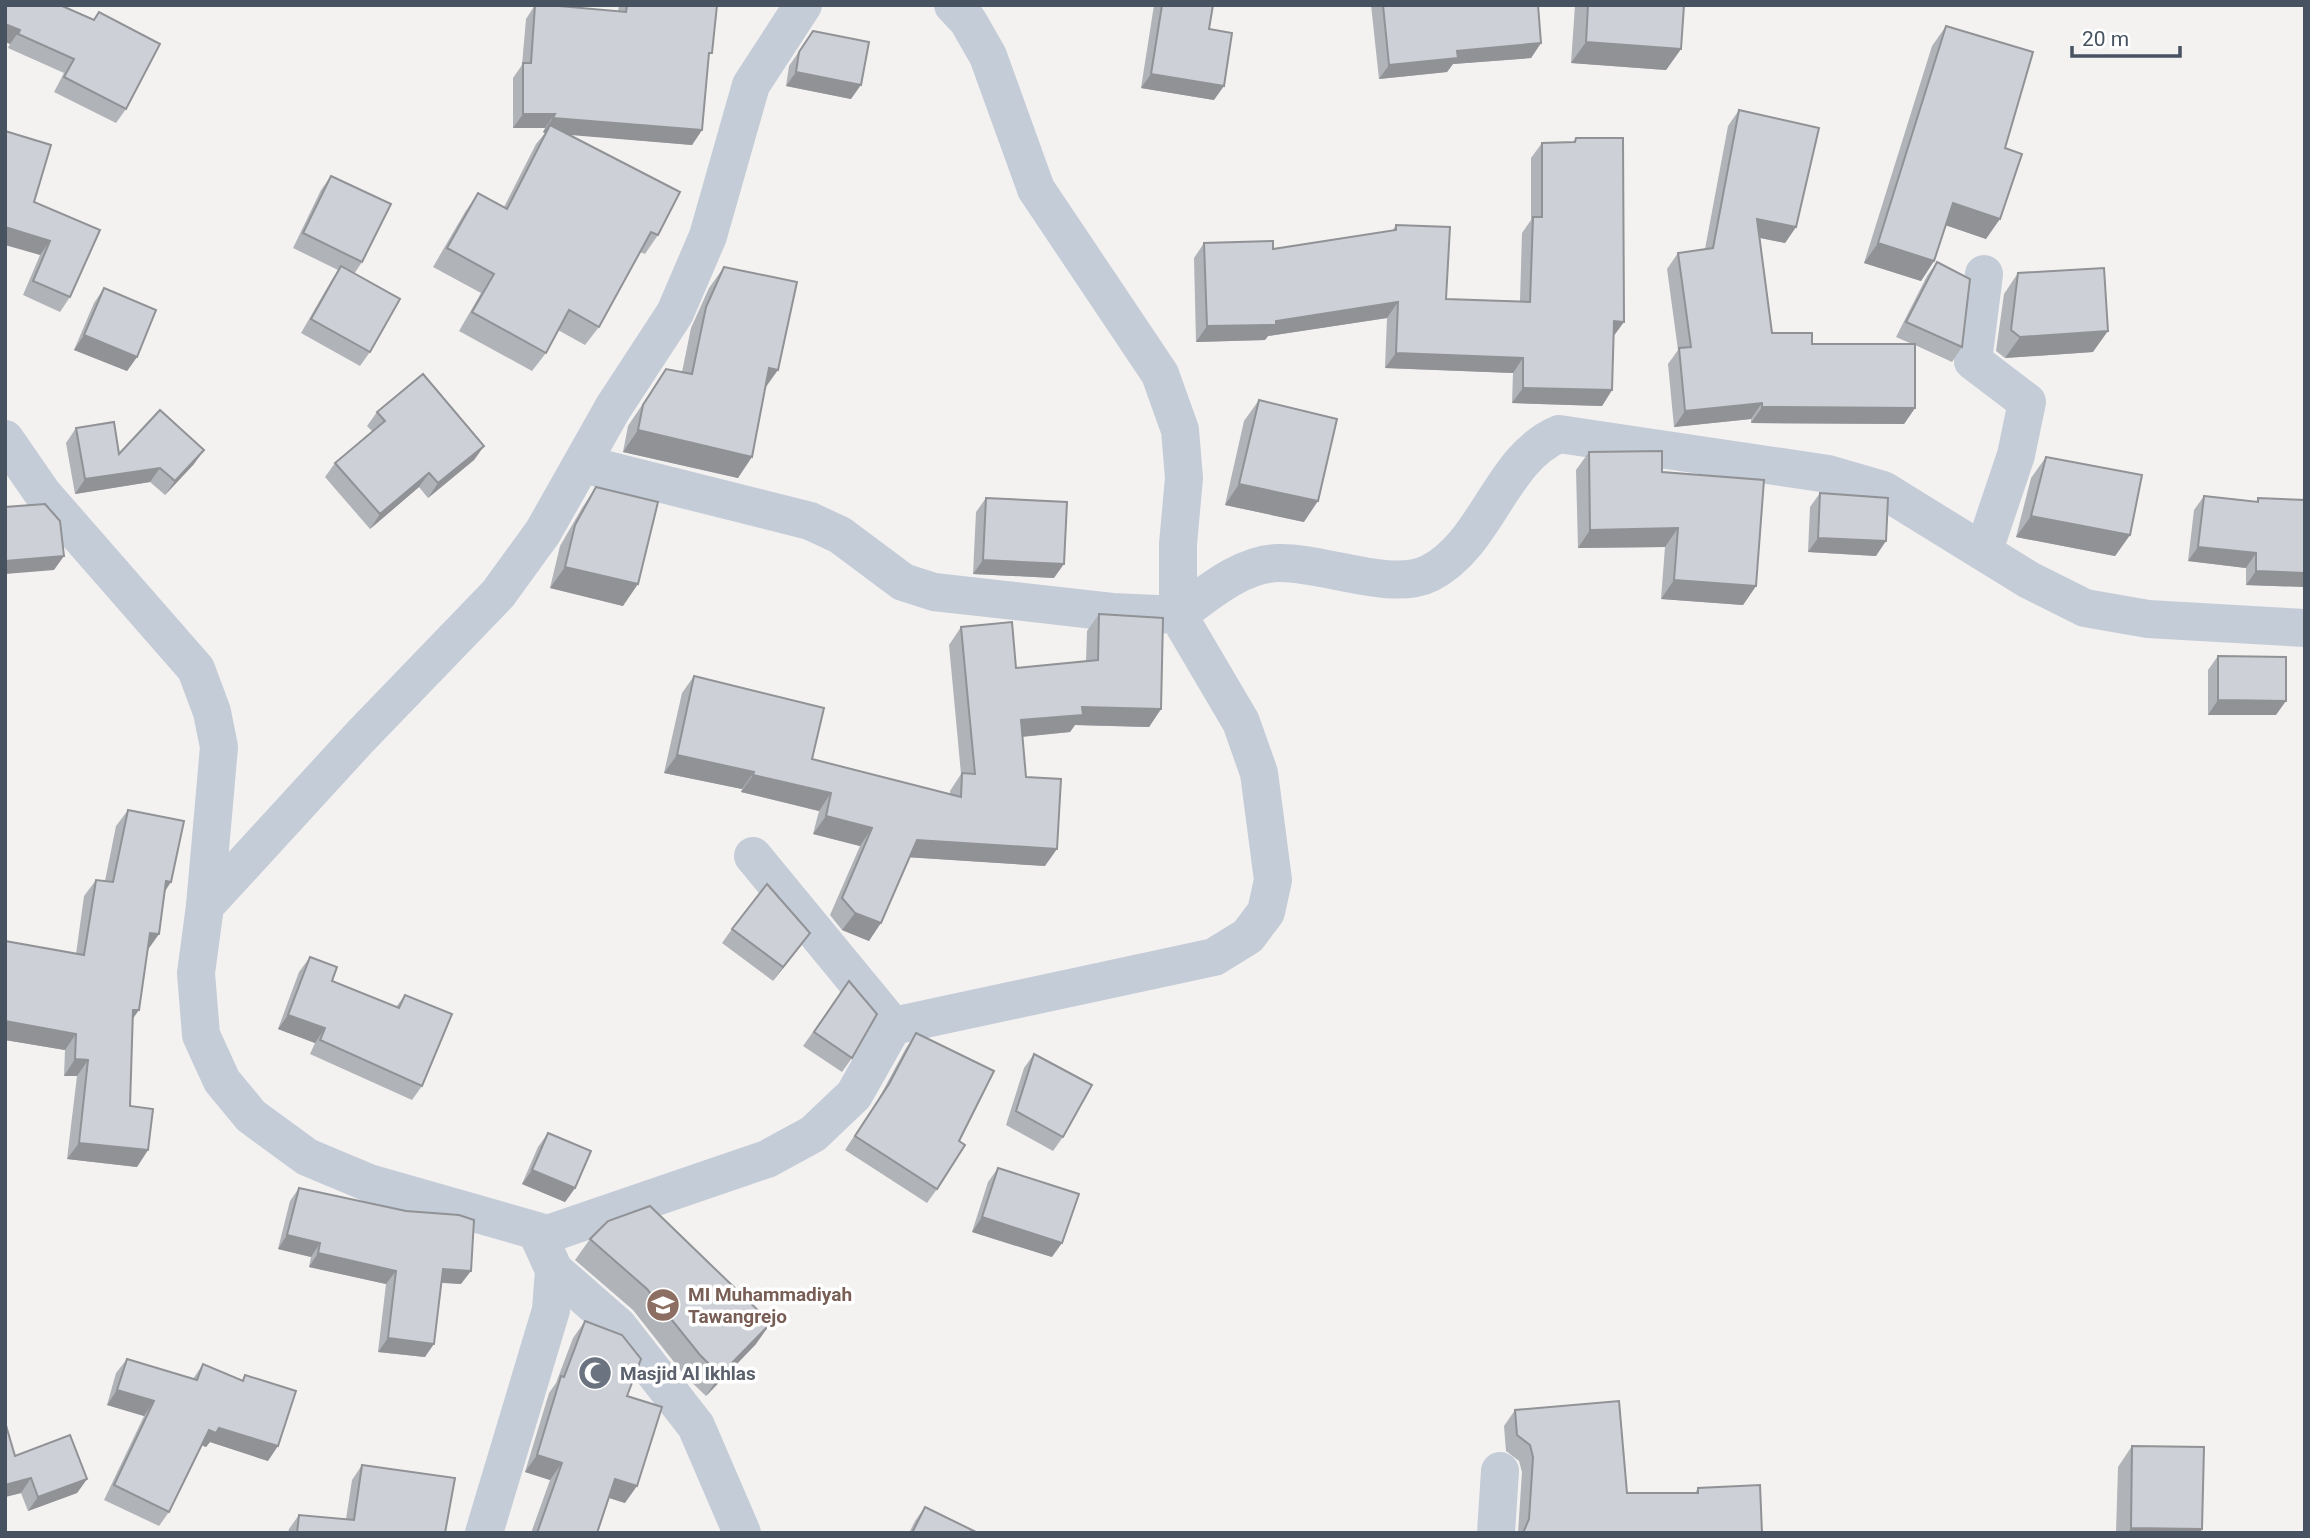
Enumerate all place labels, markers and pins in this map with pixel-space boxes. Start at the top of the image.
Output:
place label: MI Muhammadiyah Tawangrejo [688,1283,852,1328]
school or university icon: MI Muhammadiyah Tawangrejo [644,1286,682,1324]
mosque icon: Masjid Al Ikhlas [576,1354,614,1392]
place label: Masjid Al Ikhlas [620,1362,756,1385]

